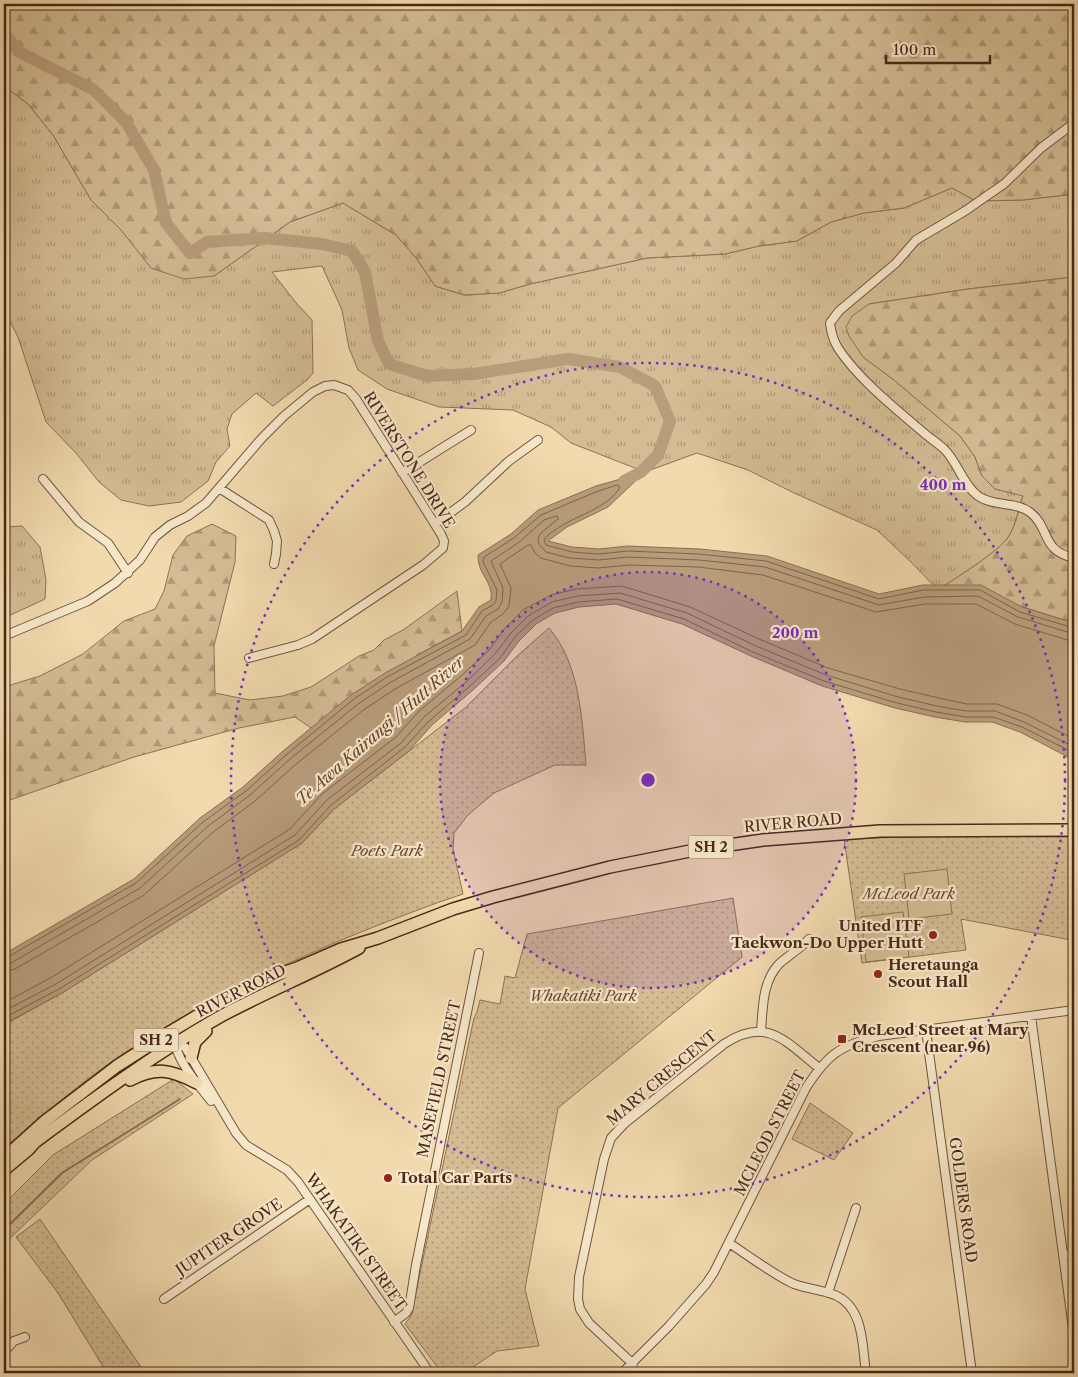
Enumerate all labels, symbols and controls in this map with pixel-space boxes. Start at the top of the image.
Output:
scale bar [886,32,989,64]
text: 100 m [893,40,936,59]
street label: RIVERSTONE DRIVE [360,388,459,532]
text: 400 m [920,475,966,494]
text: 200 m [772,623,818,642]
water label: Te Awa Kairangi / Hutt River [292,650,470,809]
centre of rings [639,771,657,789]
street label: RIVER ROAD [743,809,843,836]
road number: SH 2 [688,836,734,859]
park label: Poets Park [350,841,423,860]
park label: McLeod Park [861,884,955,903]
place label: United ITF Taekwon-Do Upper Hutt [731,916,923,952]
marker: United ITF Taekwon-Do Upper Hutt [927,929,939,941]
place label: Heretaunga Scout Hall [888,955,979,991]
street label: RIVER ROAD [193,960,289,1021]
marker: Heretaunga Scout Hall [872,968,884,980]
park label: Whakatiki Park [529,986,637,1005]
street label: MASEFIELD STREET [413,998,465,1159]
place label: McLeod Street at Mary Crescent (near 96) [852,1020,1029,1056]
street label: MARY CRESCENT [603,1025,721,1129]
road number: SH 2 [134,1028,178,1052]
marker: McLeod Street at Mary Crescent (near 96) [836,1033,848,1045]
street label: MCLEOD STREET [730,1066,810,1199]
street label: GOLDERS ROAD [945,1136,982,1264]
place label: Total Car Parts [398,1168,512,1187]
street label: WHAKATIKI STREET [301,1169,411,1315]
marker: Total Car Parts [382,1172,394,1184]
street label: JUPITER GROVE [170,1194,286,1280]

